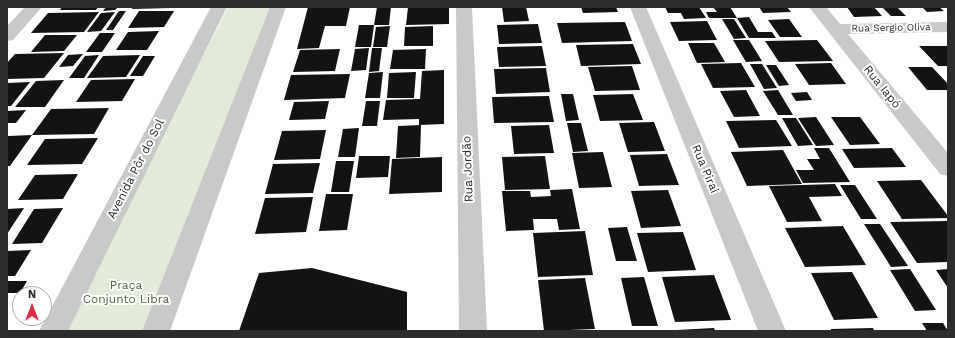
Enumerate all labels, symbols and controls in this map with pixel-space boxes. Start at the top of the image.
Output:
street label: Rua Sergio Oliva [851,21,931,35]
street label: Rua Iapó [860,63,904,111]
street label: Avenida Pôr do Sol [105,117,167,221]
street label: Rua Jordão [460,136,476,202]
street label: Rua Pirai [688,143,722,195]
park label: Praça Conjunto Libra [83,278,169,306]
north arrow [12,286,52,326]
text: N [28,288,36,301]

